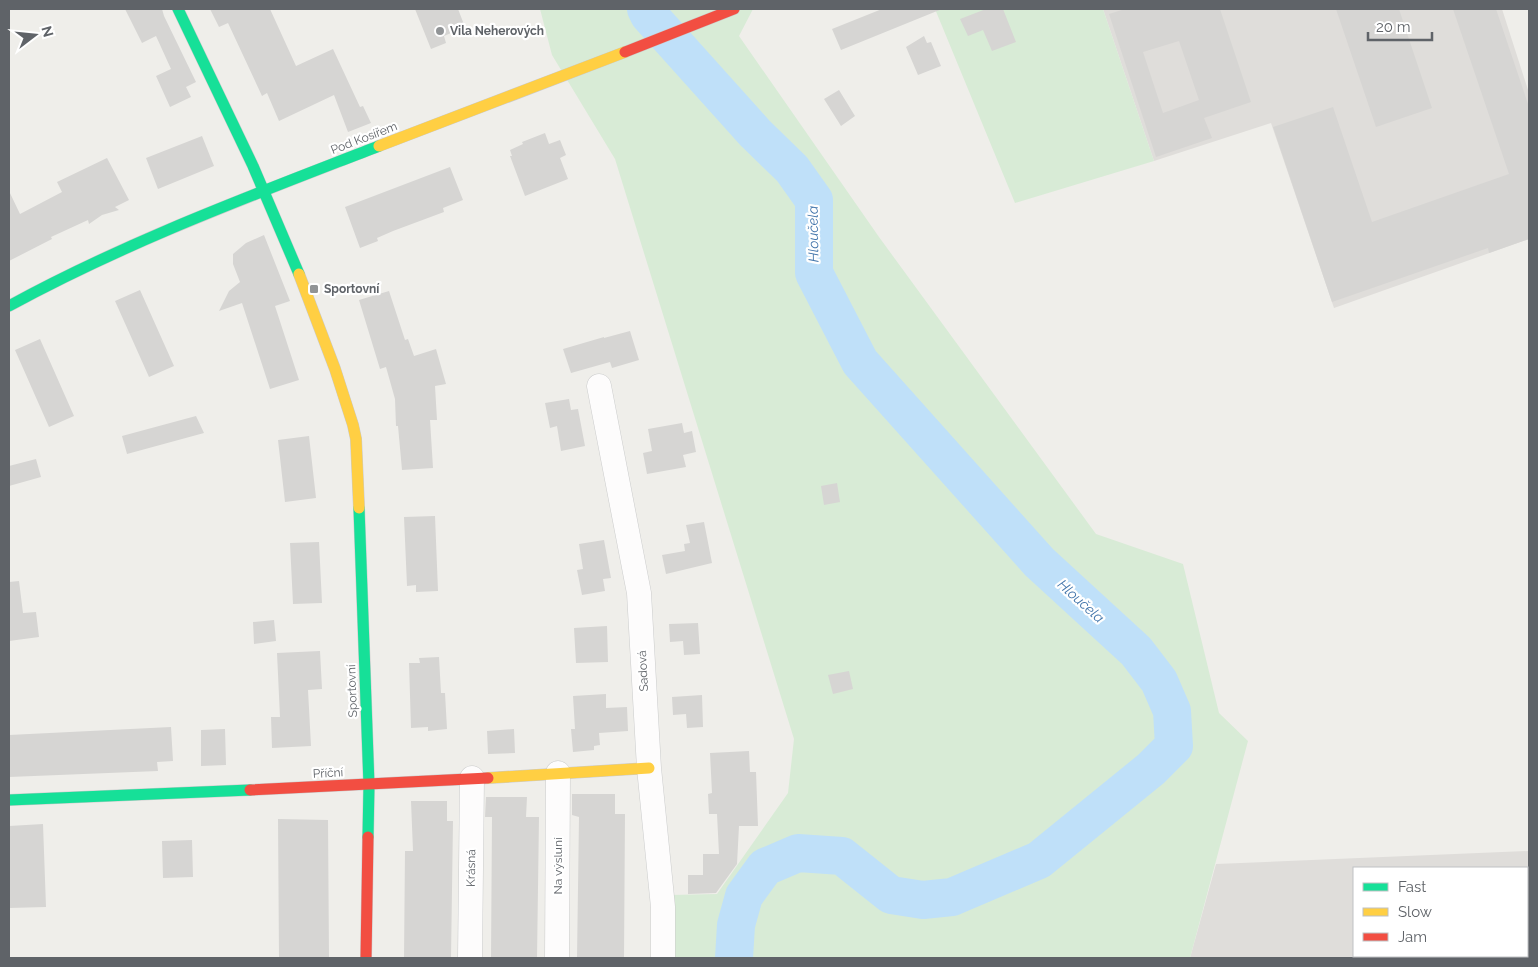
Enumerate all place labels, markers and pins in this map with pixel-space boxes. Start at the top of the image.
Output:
place label: Vila Neherových [450,24,544,38]
marker: Vila Neherových [434,25,446,37]
place label: Sportovní [324,282,380,296]
marker: Sportovní [308,283,320,295]

